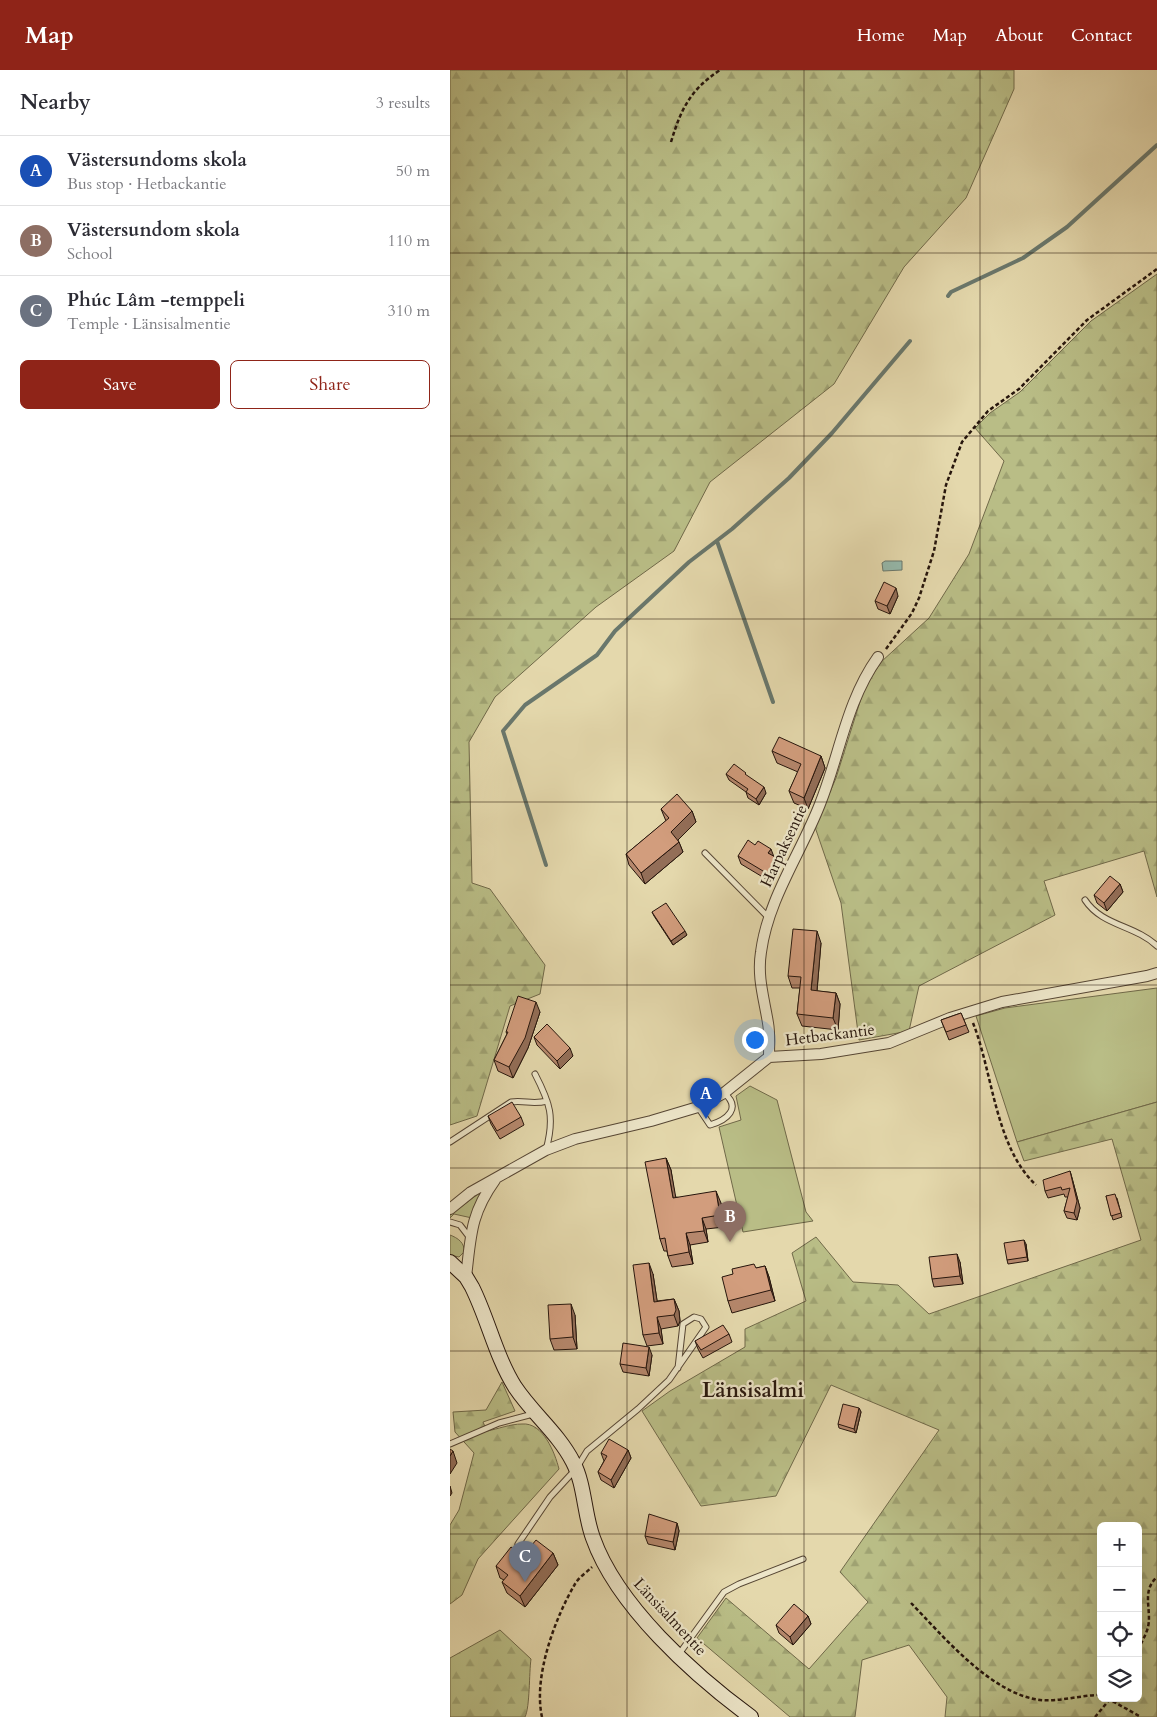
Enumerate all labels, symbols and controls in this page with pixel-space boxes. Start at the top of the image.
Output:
text: Map [25,19,74,52]
text: Home [857,23,905,48]
text: Map [933,23,967,48]
text: About [995,23,1043,48]
text: Contact [1071,23,1132,48]
text: Nearby [20,88,91,117]
text: 3 results [376,92,430,114]
text: Västersundoms skola [67,147,247,173]
text: A [30,160,42,182]
text: 50 m [396,160,430,182]
text: Bus stop · Hetbackantie [67,173,226,195]
text: Västersundom skola [67,217,240,243]
text: B [30,230,42,252]
text: 110 m [388,230,430,252]
text: School [67,243,112,265]
text: Phúc Lâm -temppeli [67,287,245,313]
text: C [30,300,42,322]
text: 310 m [388,300,430,322]
text: Temple · Länsisalmentie [67,313,231,335]
button: Save [20,360,220,409]
button: Share [230,360,430,409]
street label: Harpaksentie [755,801,813,891]
street label: Hetbackantie [784,1019,876,1051]
your location [742,1027,768,1053]
pin: A [690,1078,722,1119]
pin: B [714,1201,746,1242]
district label: Länsisalmi [702,1376,804,1405]
map controls [1097,1522,1142,1702]
button: + [1097,1522,1142,1567]
pin: C [509,1541,541,1582]
button: − [1097,1567,1142,1612]
street label: Länsisalmentie [628,1573,712,1661]
button: locate [1097,1612,1142,1657]
button: layers [1097,1657,1142,1702]

